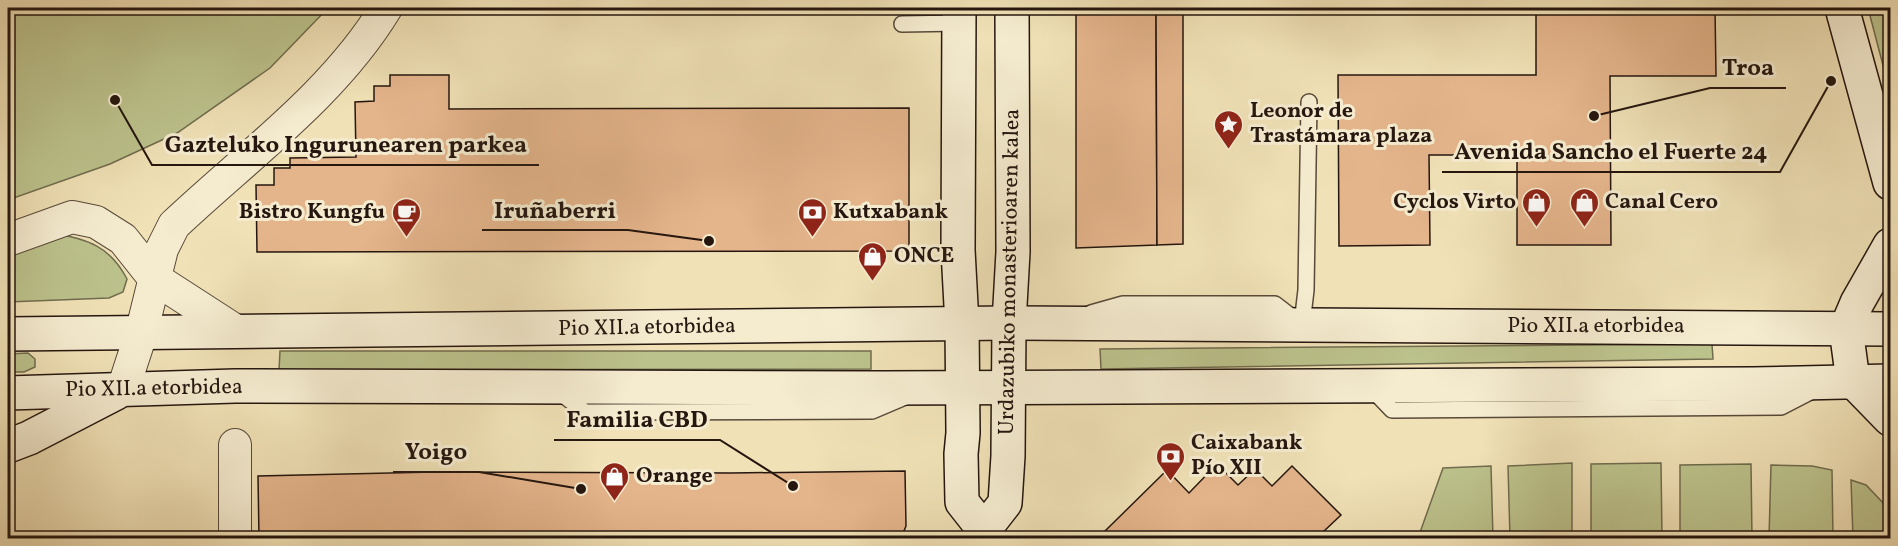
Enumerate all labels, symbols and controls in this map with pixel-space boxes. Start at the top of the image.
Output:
callout: Troa [1710,46,1786,88]
text: Troa [1722,52,1774,86]
place label: Leonor de Trastámara plaza [1250,96,1432,152]
street label: Urdazubiko monasterioaren kalea [992,108,1028,435]
place icon: Leonor de Trastámara plaza [1213,108,1245,150]
callout: Gazteluko Ingurunearen parkea [152,123,539,165]
text: Gazteluko Ingurunearen parkea [165,129,527,163]
callout: Avenida Sancho el Fuerte 24 [1442,130,1780,172]
text: Avenida Sancho el Fuerte 24 [1454,136,1768,170]
shop icon: Cyclos Virto [1521,186,1553,228]
shop icon: Canal Cero [1568,186,1600,228]
place label: Cyclos Virto [1393,187,1516,218]
place label: Canal Cero [1605,187,1718,218]
callout: Iruñaberri [482,188,628,230]
text: Iruñaberri [494,195,616,229]
cafe icon: Bistro Kungfu [390,196,422,238]
bank icon: Kutxabank [796,196,828,238]
place label: Bistro Kungfu [239,197,385,228]
place label: Kutxabank [833,197,948,228]
shop icon: ONCE [857,240,889,282]
place label: ONCE [894,241,955,272]
street label: Pio XII.a etorbidea [558,311,736,345]
street label: Pio XII.a etorbidea [1507,311,1685,342]
street label: Pio XII.a etorbidea [65,372,243,406]
callout: Familia CBD [554,398,720,440]
text: Familia CBD [566,404,708,438]
place label: Caixabank Pío XII [1191,428,1302,484]
callout: Yoigo [393,430,479,472]
text: Yoigo [405,436,467,470]
bank icon: Caixabank Pío XII [1154,440,1186,482]
shop icon: Orange [599,460,631,502]
place label: Orange [636,461,713,492]

